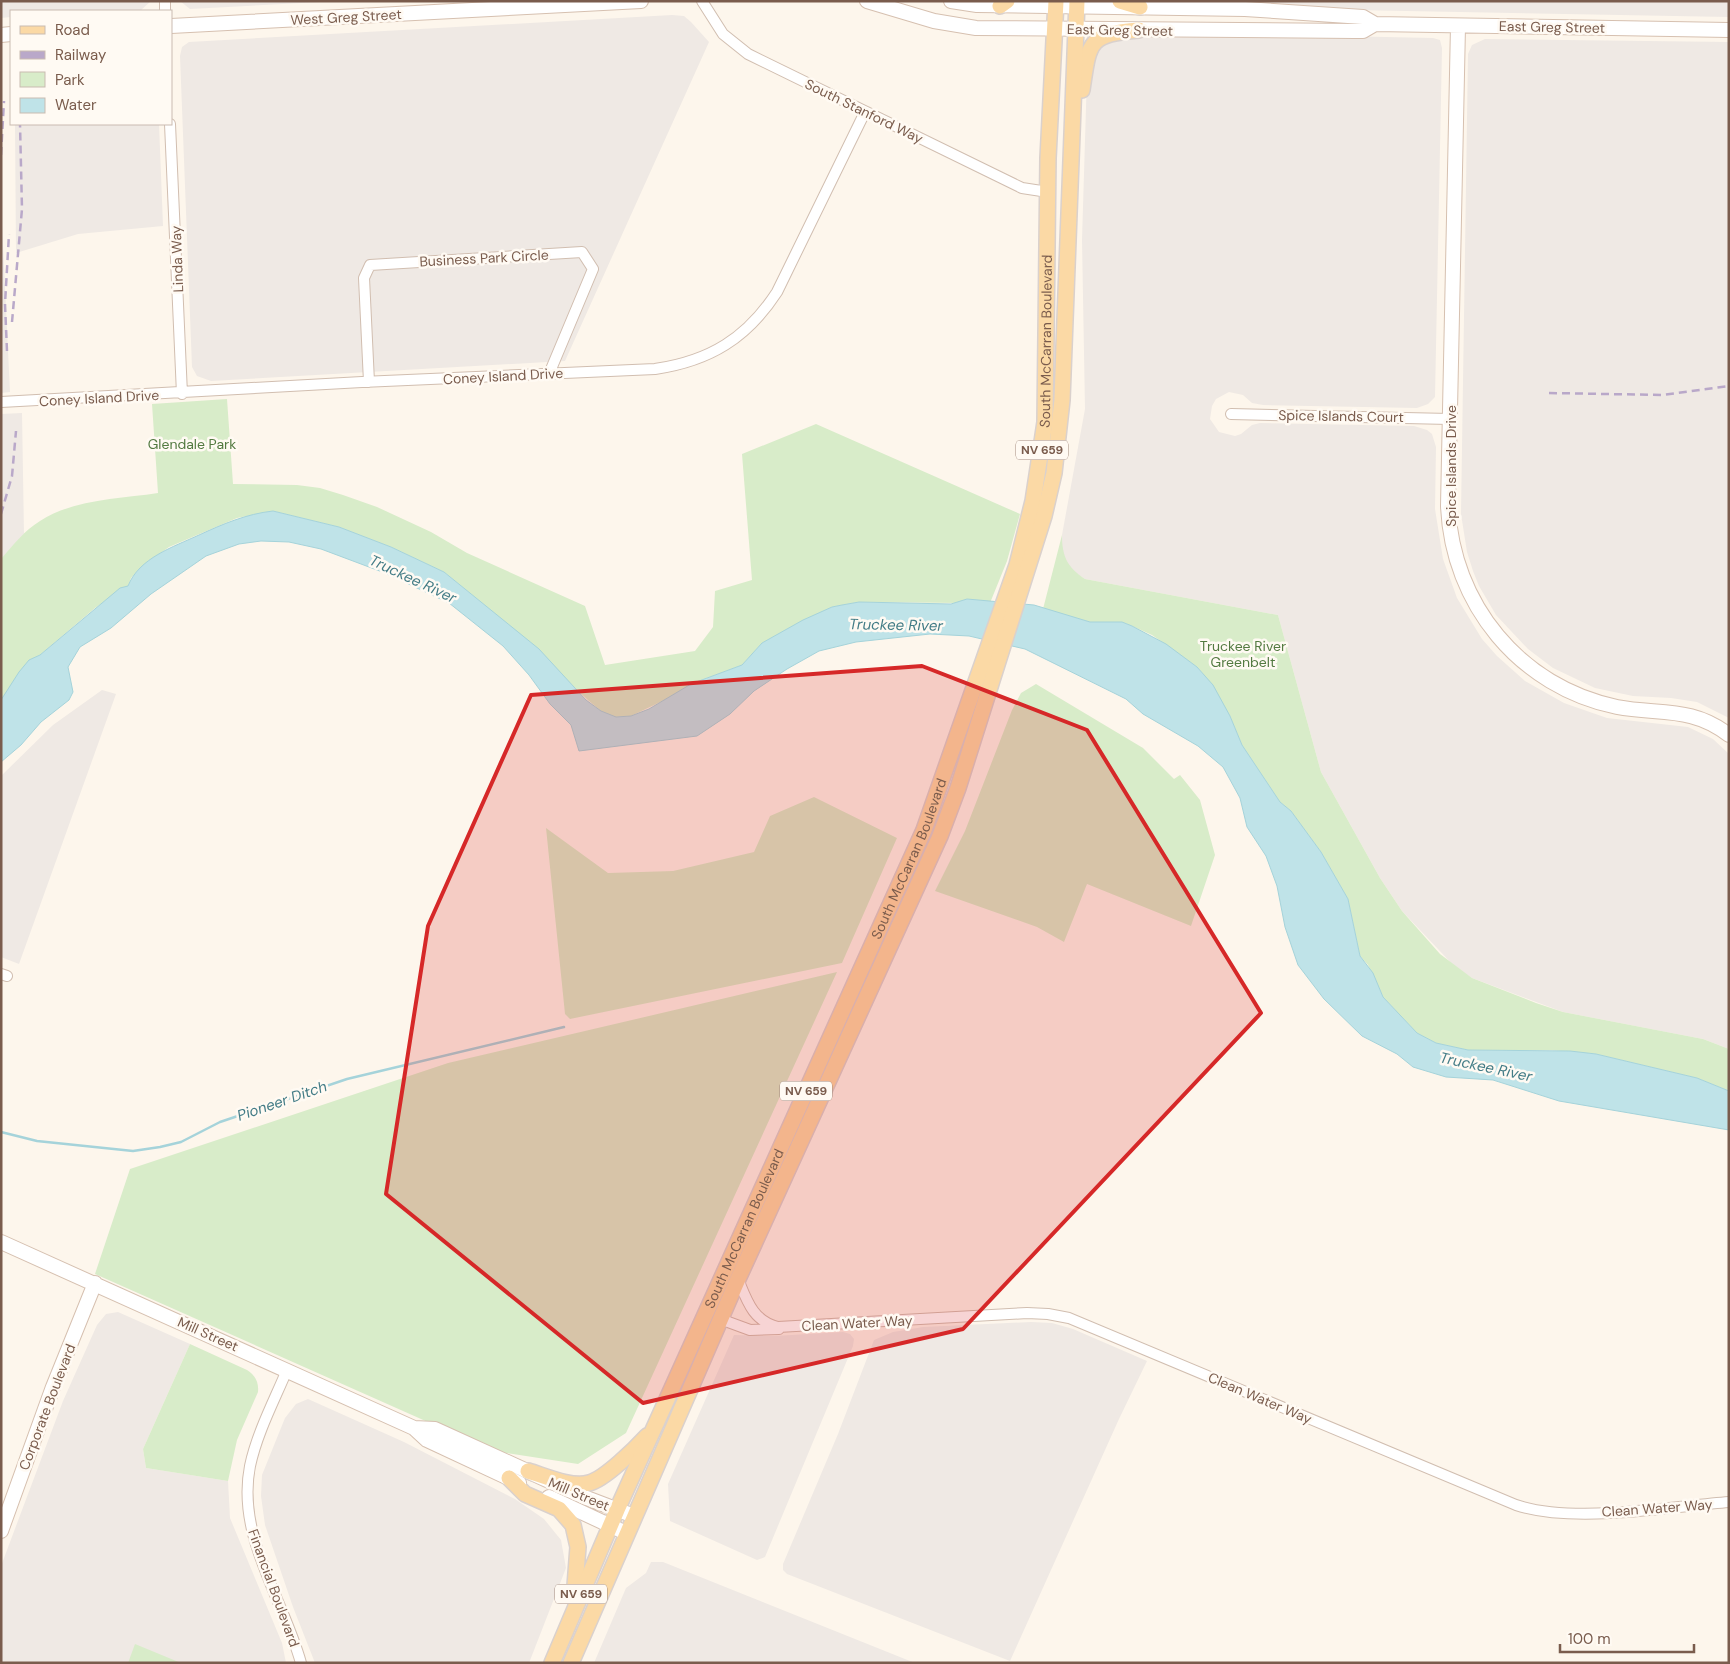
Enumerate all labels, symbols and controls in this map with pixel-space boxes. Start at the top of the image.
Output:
street label: West Greg Street [290,5,402,29]
legend [10,10,172,125]
street label: East Greg Street [1499,17,1605,37]
text: Road [55,20,90,40]
street label: East Greg Street [1067,20,1173,40]
text: Railway [55,45,107,65]
text: Park [55,70,85,90]
street label: South Stanford Way [802,75,926,148]
text: Water [55,95,97,115]
street label: Linda Way [167,225,187,293]
street label: Business Park Circle [419,246,549,270]
street label: South McCarran Boulevard [1035,254,1056,429]
street label: Coney Island Drive [442,364,564,388]
street label: Coney Island Drive [38,386,160,410]
street label: Spice Islands Drive [1442,405,1460,527]
street label: Spice Islands Court [1278,406,1404,426]
park label: Glendale Park [148,435,236,453]
road number: NV 659 [1016,440,1068,460]
water label: Truckee River [366,550,460,608]
water label: Truckee River [849,614,944,636]
park label: Truckee River Greenbelt [1200,637,1286,671]
street label: South McCarran Boulevard [867,776,950,942]
water label: Truckee River [1438,1047,1534,1087]
water label: Pioneer Ditch [234,1076,330,1126]
road number: NV 659 [780,1082,832,1100]
street label: South McCarran Boulevard [700,1146,788,1311]
street label: Clean Water Way [801,1311,913,1335]
street label: Mill Street [175,1313,241,1355]
street label: Corporate Boulevard [15,1341,79,1473]
street label: Clean Water Way [1205,1368,1315,1428]
street label: Mill Street [546,1473,612,1515]
street label: Clean Water Way [1601,1495,1713,1521]
street label: Financial Boulevard [244,1527,304,1649]
road number: NV 659 [555,1585,607,1604]
scale bar [1560,1622,1694,1654]
text: 100 m [1568,1629,1611,1649]

